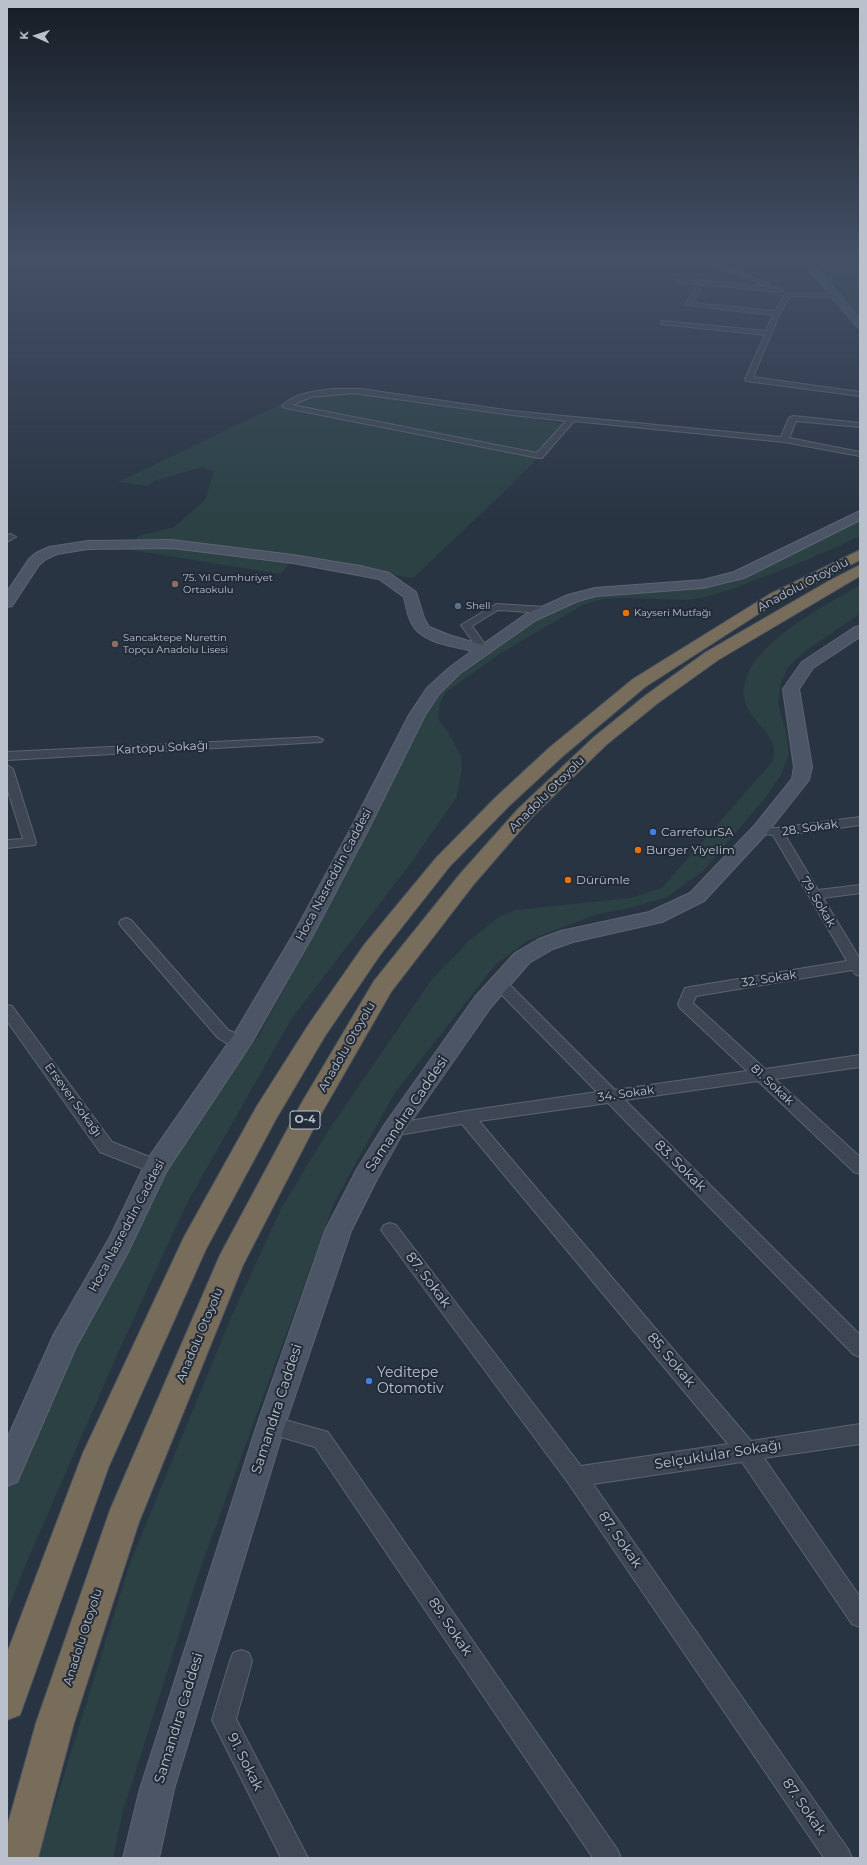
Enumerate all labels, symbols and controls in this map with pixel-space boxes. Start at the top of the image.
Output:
north arrow [16,16,56,56]
text: K [17,31,31,40]
street label: Anadolu Otoyolu [755,555,851,615]
place label: 75. Yıl Cumhuriyet Ortaokulu [183,572,273,596]
marker: 75. Yıl Cumhuriyet Ortaokulu [170,579,180,589]
place label: Shell [466,600,490,612]
marker: Shell [453,601,463,611]
place label: Kayseri Mutfağı [634,607,711,619]
marker: Kayseri Mutfağı [621,608,631,618]
place label: Sancaktepe Nurettin Topçu Anadolu Lisesi [123,632,228,656]
marker: Sancaktepe Nurettin Topçu Anadolu Lisesi [110,639,120,649]
street label: Kartopu Sokağı [115,738,209,758]
street label: Anadolu Otoyolu [506,753,588,835]
street label: Hoca Nasreddin Caddesi [293,806,375,944]
street label: 28. Sokak [781,817,839,839]
place label: CarrefourSA [661,825,733,839]
marker: CarrefourSA [648,827,658,837]
place label: Burger Yiyelim [646,843,735,857]
marker: Burger Yiyelim [633,845,643,855]
place label: Dürümle [576,873,630,887]
street label: 79. Sokak [797,874,839,930]
marker: Dürümle [563,875,573,885]
street label: 32. Sokak [740,968,798,990]
street label: Anadolu Otoyolu [315,1000,379,1094]
street label: Samandıra Caddesi [362,1053,452,1175]
street label: Ersever Sokağı [41,1060,105,1140]
street label: 81. Sokak [747,1061,797,1109]
street label: 34. Sokak [597,1083,655,1105]
road number: O-4 [290,1111,320,1129]
street label: 83. Sokak [651,1137,709,1195]
street label: Hoca Nasreddin Caddesi [86,1157,168,1295]
street label: 87. Sokak [402,1249,454,1311]
street label: Anadolu Otoyolu [174,1286,226,1384]
street label: 85. Sokak [643,1329,699,1391]
street label: Samandıra Caddesi [248,1342,306,1476]
place label: Yeditepe Otomotiv [377,1365,444,1398]
marker: Yeditepe Otomotiv [364,1376,374,1386]
street label: Selçuklular Sokağı [653,1437,783,1473]
street label: 87. Sokak [594,1508,646,1572]
street label: Anadolu Otoyolu [61,1587,105,1687]
street label: 89. Sokak [425,1595,475,1659]
street label: Samandıra Caddesi [151,1651,207,1785]
street label: 91. Sokak [223,1730,267,1794]
street label: 87. Sokak [778,1775,830,1839]

